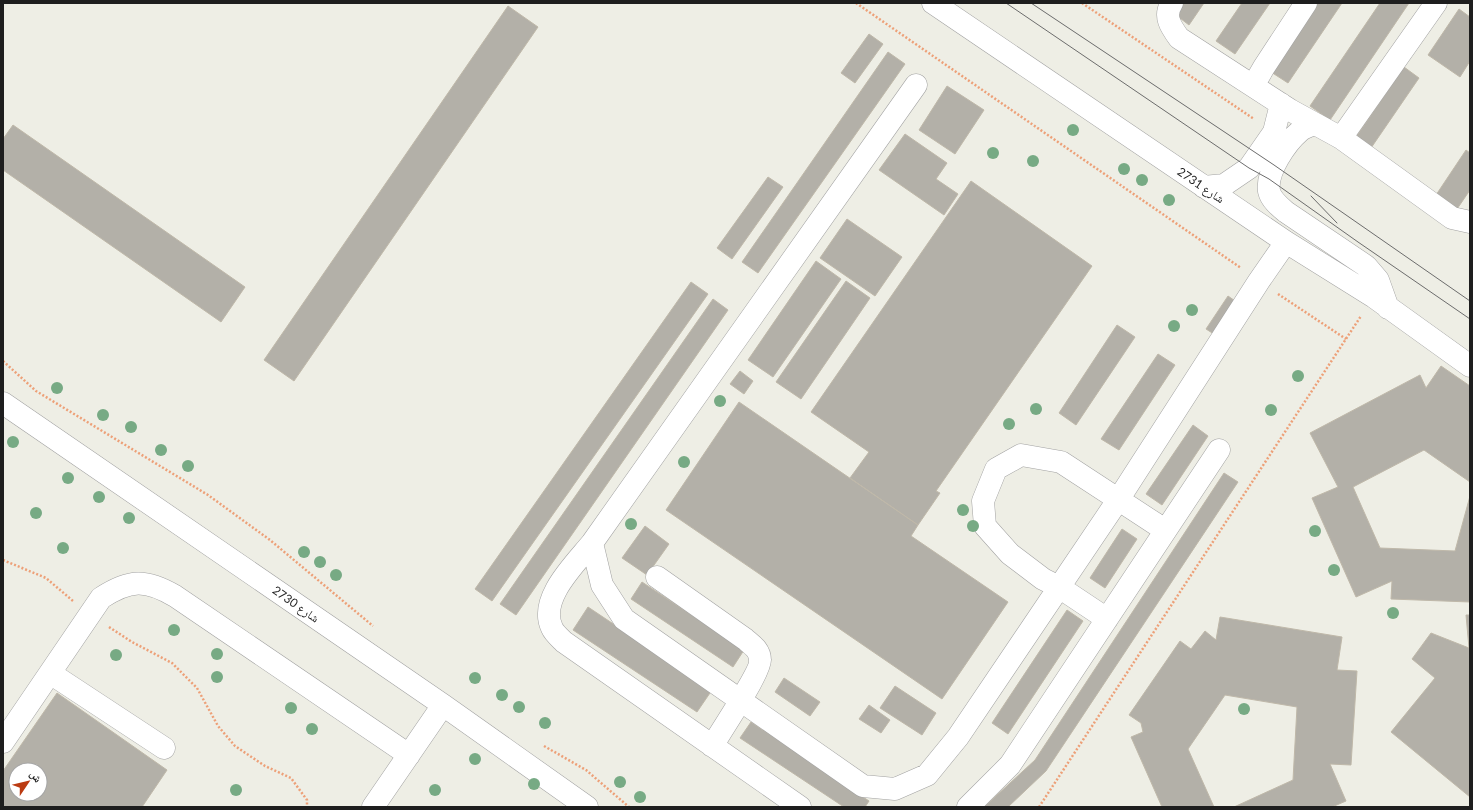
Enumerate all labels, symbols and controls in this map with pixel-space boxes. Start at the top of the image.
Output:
street label: شارع 2731 [1174,164,1228,207]
street label: شارع 2730 [269,582,322,626]
north arrow [8,762,48,802]
text: ش [26,767,45,786]

